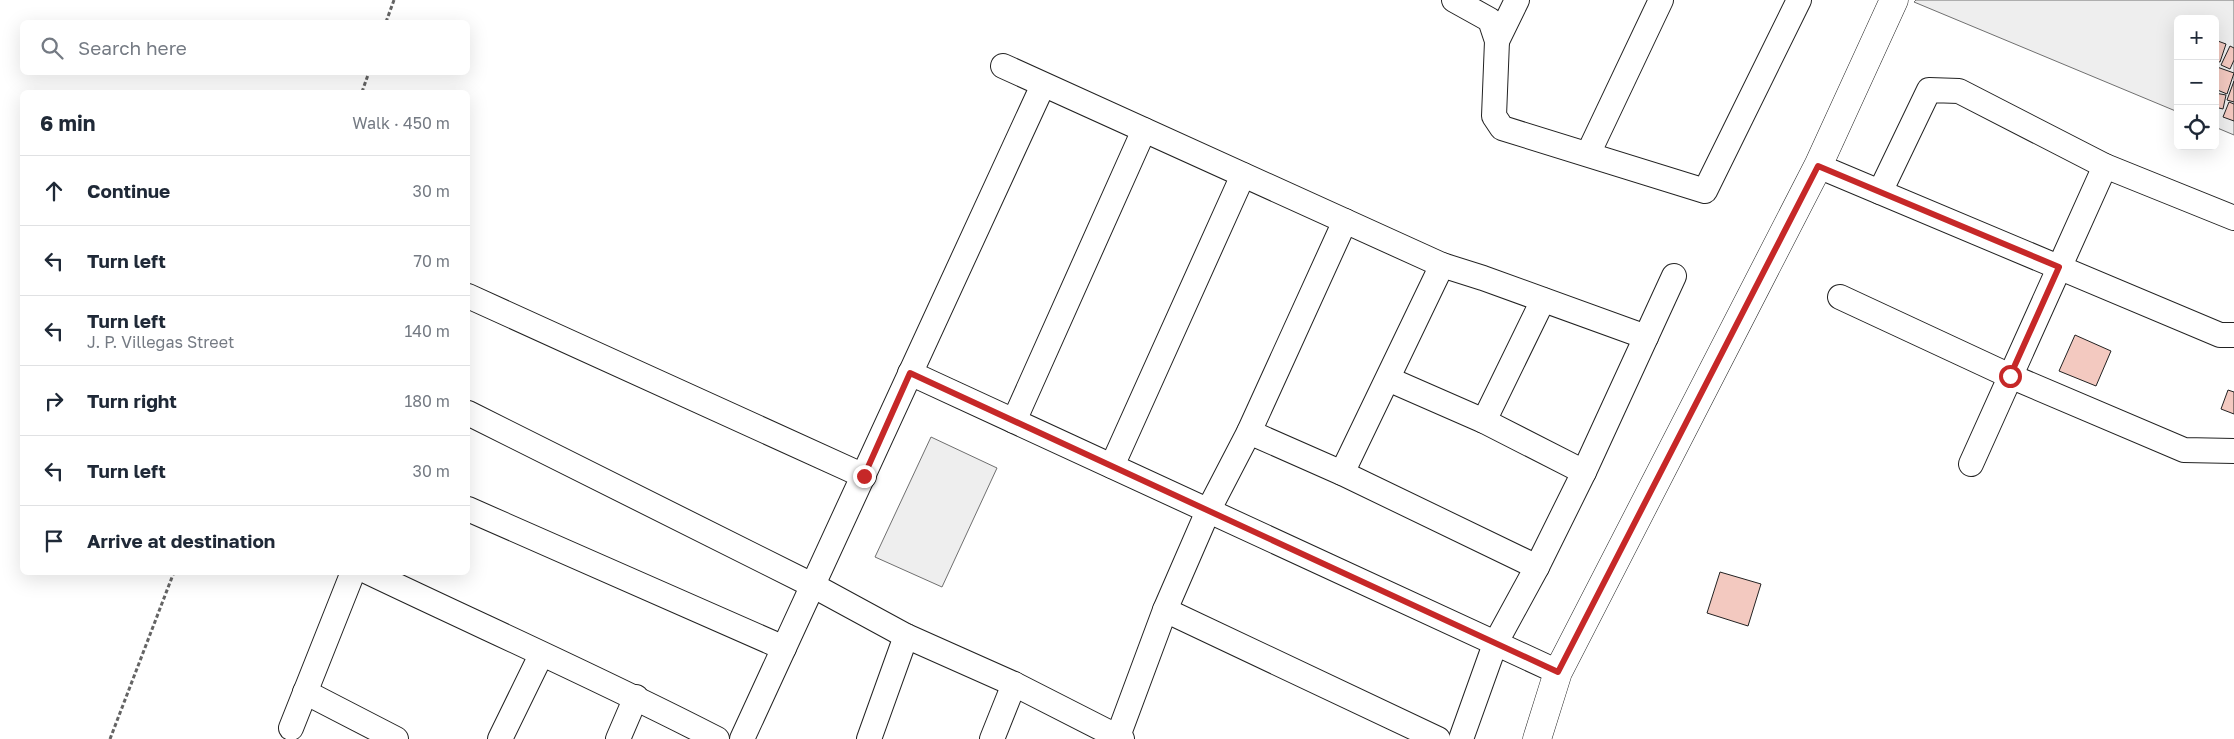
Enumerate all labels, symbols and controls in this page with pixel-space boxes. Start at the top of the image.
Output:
map controls [2174,15,2219,150]
button: + [2174,15,2219,60]
search box [20,20,470,75]
icon: search [38,34,66,62]
text: Search here [78,36,187,59]
button: − [2174,60,2219,105]
button: locate [2174,105,2219,150]
text: 6 min [40,110,95,136]
text: Walk · 450 m [352,113,450,133]
icon: ahead [40,177,68,205]
text: Continue [87,179,170,202]
text: 30 m [413,181,450,201]
icon: left [40,247,68,275]
text: Turn left [87,249,166,272]
text: 70 m [413,251,450,271]
text: Turn left [87,309,166,332]
icon: left [40,317,68,345]
text: 140 m [404,321,450,341]
text: J. P. Villegas Street [87,332,234,352]
route start [1999,365,2022,388]
icon: right [40,387,68,415]
text: Turn right [87,389,177,412]
text: 180 m [404,391,450,411]
icon: left [40,457,68,485]
text: Turn left [87,459,166,482]
text: 30 m [413,461,450,481]
route end [853,465,876,488]
icon: arrive [40,527,68,555]
text: Arrive at destination [87,529,275,552]

